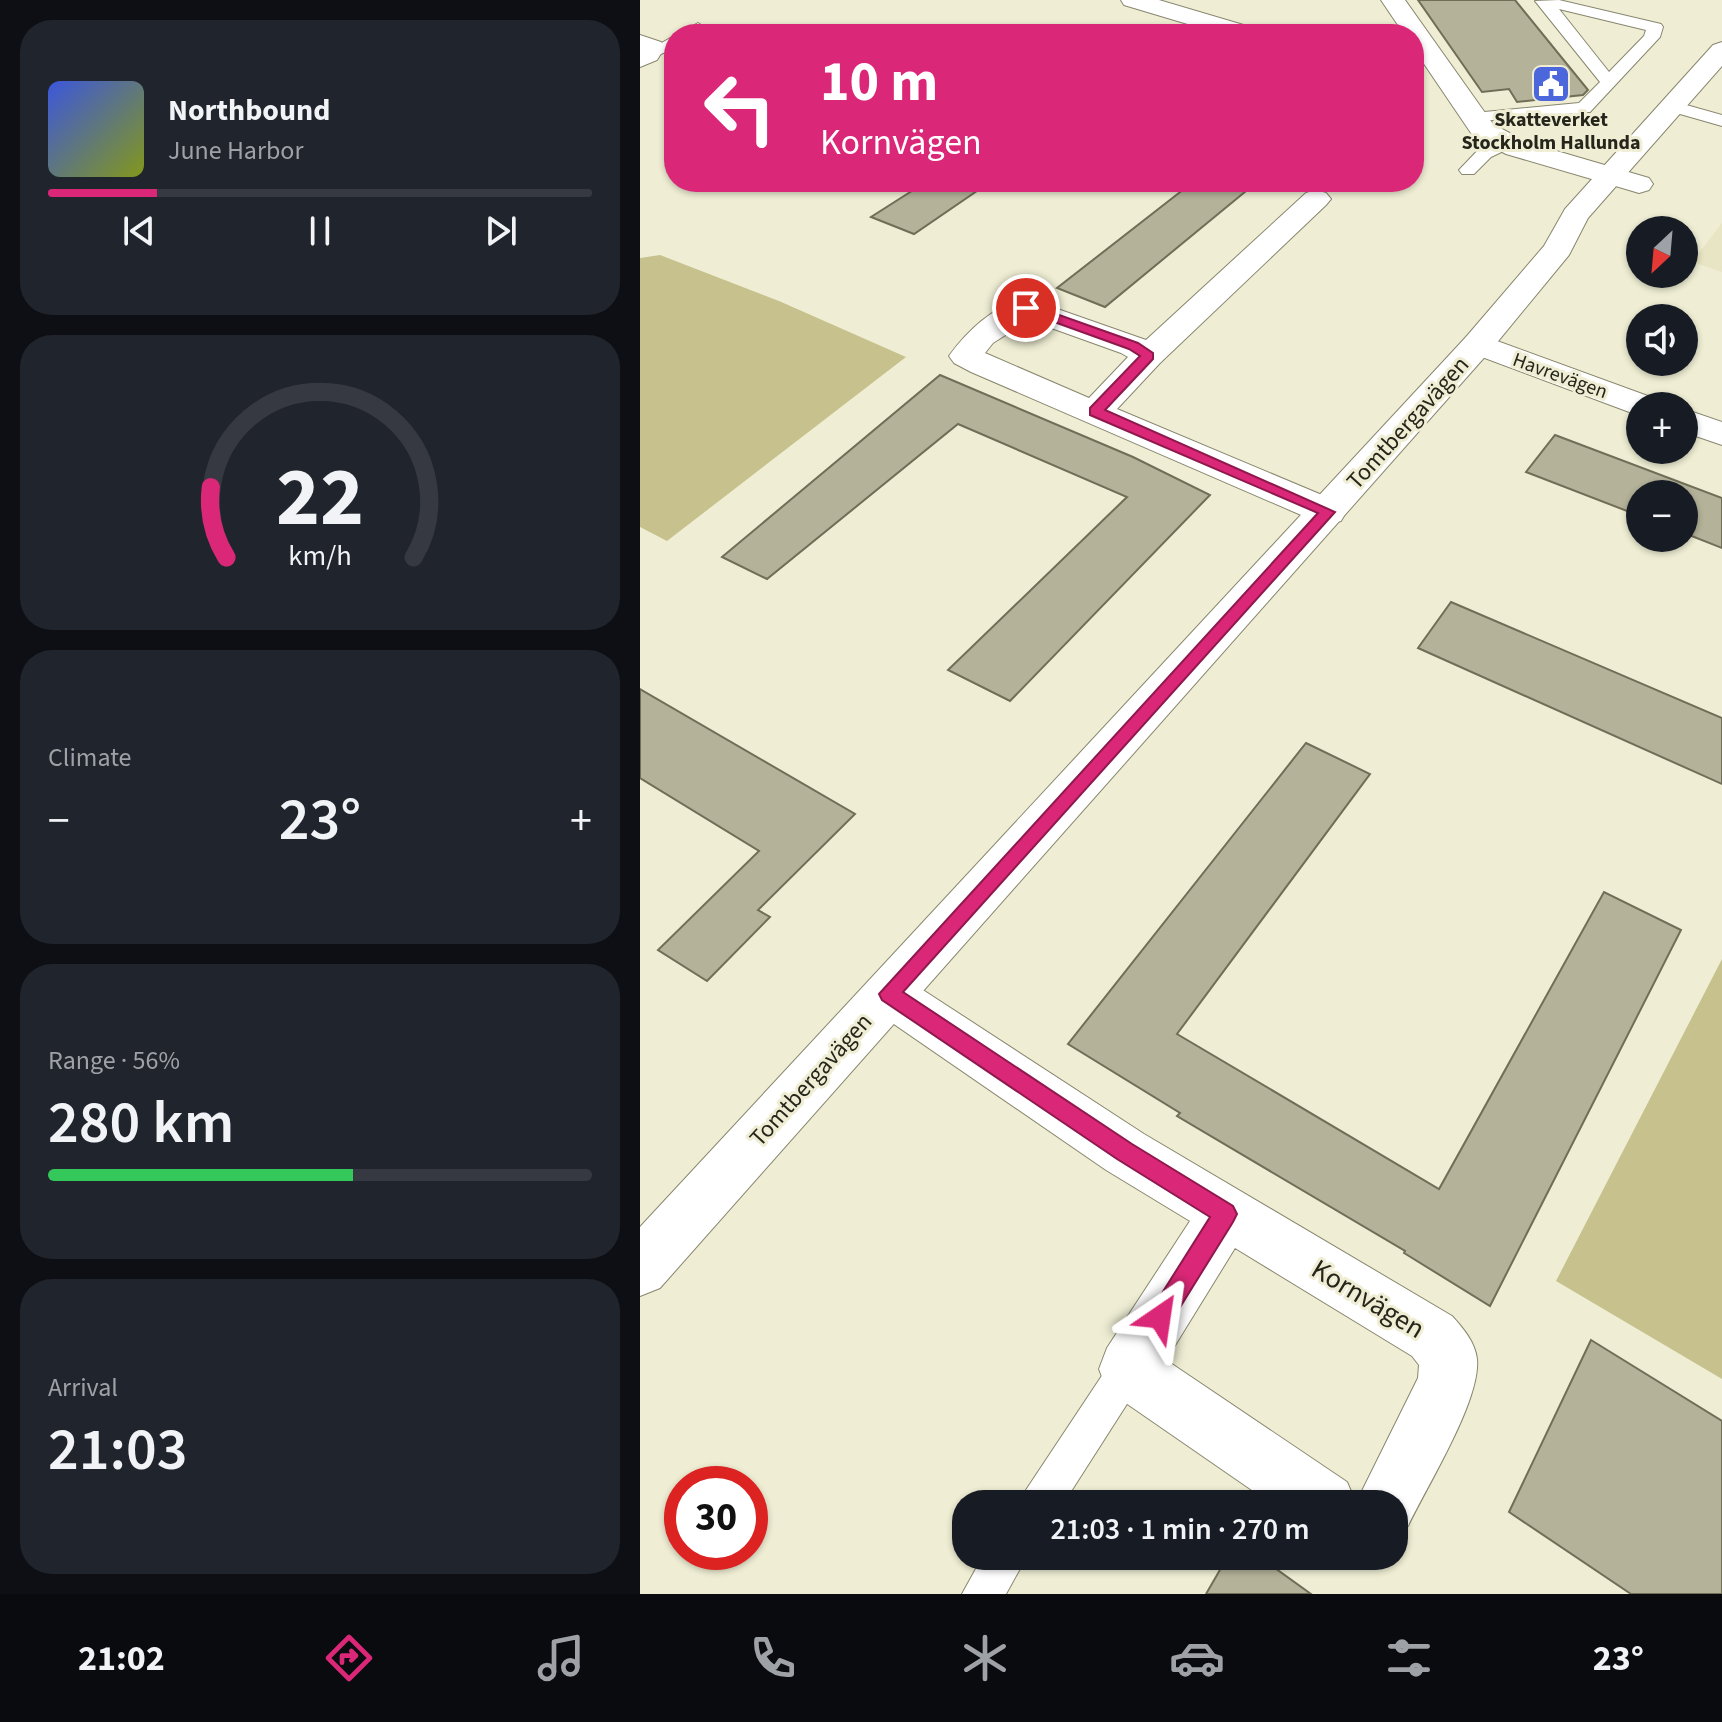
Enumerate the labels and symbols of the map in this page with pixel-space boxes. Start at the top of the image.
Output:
public building icon: Skatteverket Stockholm Hallunda [1530,63,1572,105]
place label: Skatteverket Stockholm Hallunda [1462,106,1640,157]
north arrow [1626,216,1698,288]
pin [992,274,1060,342]
street label: Havrevägen [1509,346,1611,406]
street label: Tomtbergavägen [1338,349,1478,497]
street label: Tomtbergavägen [741,1006,881,1154]
street label: Kornvägen [1304,1249,1432,1349]
position arrow [1118,1275,1202,1359]
speed limit sign: 30 [664,1466,768,1570]

